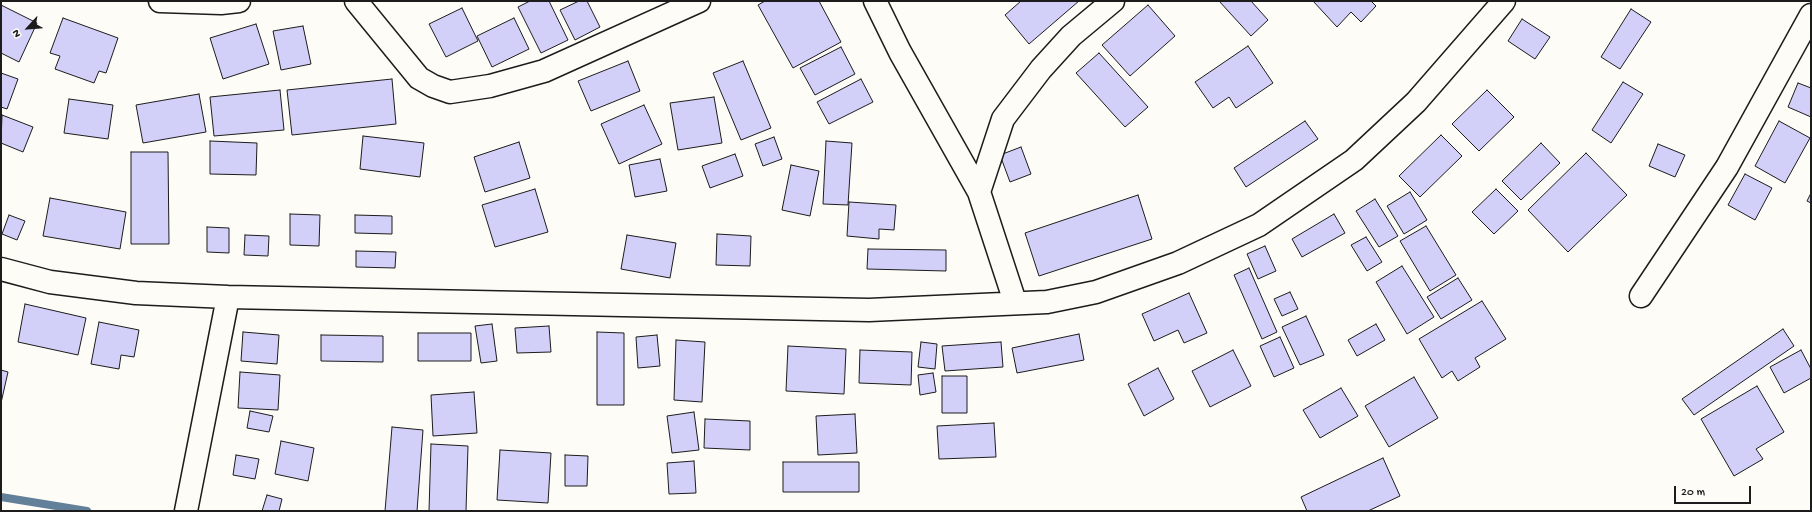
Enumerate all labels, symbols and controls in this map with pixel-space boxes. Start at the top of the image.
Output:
north arrow [8,8,48,48]
text: N [10,27,24,39]
scale bar [1676,478,1753,504]
text: 20 m [1681,486,1705,500]

